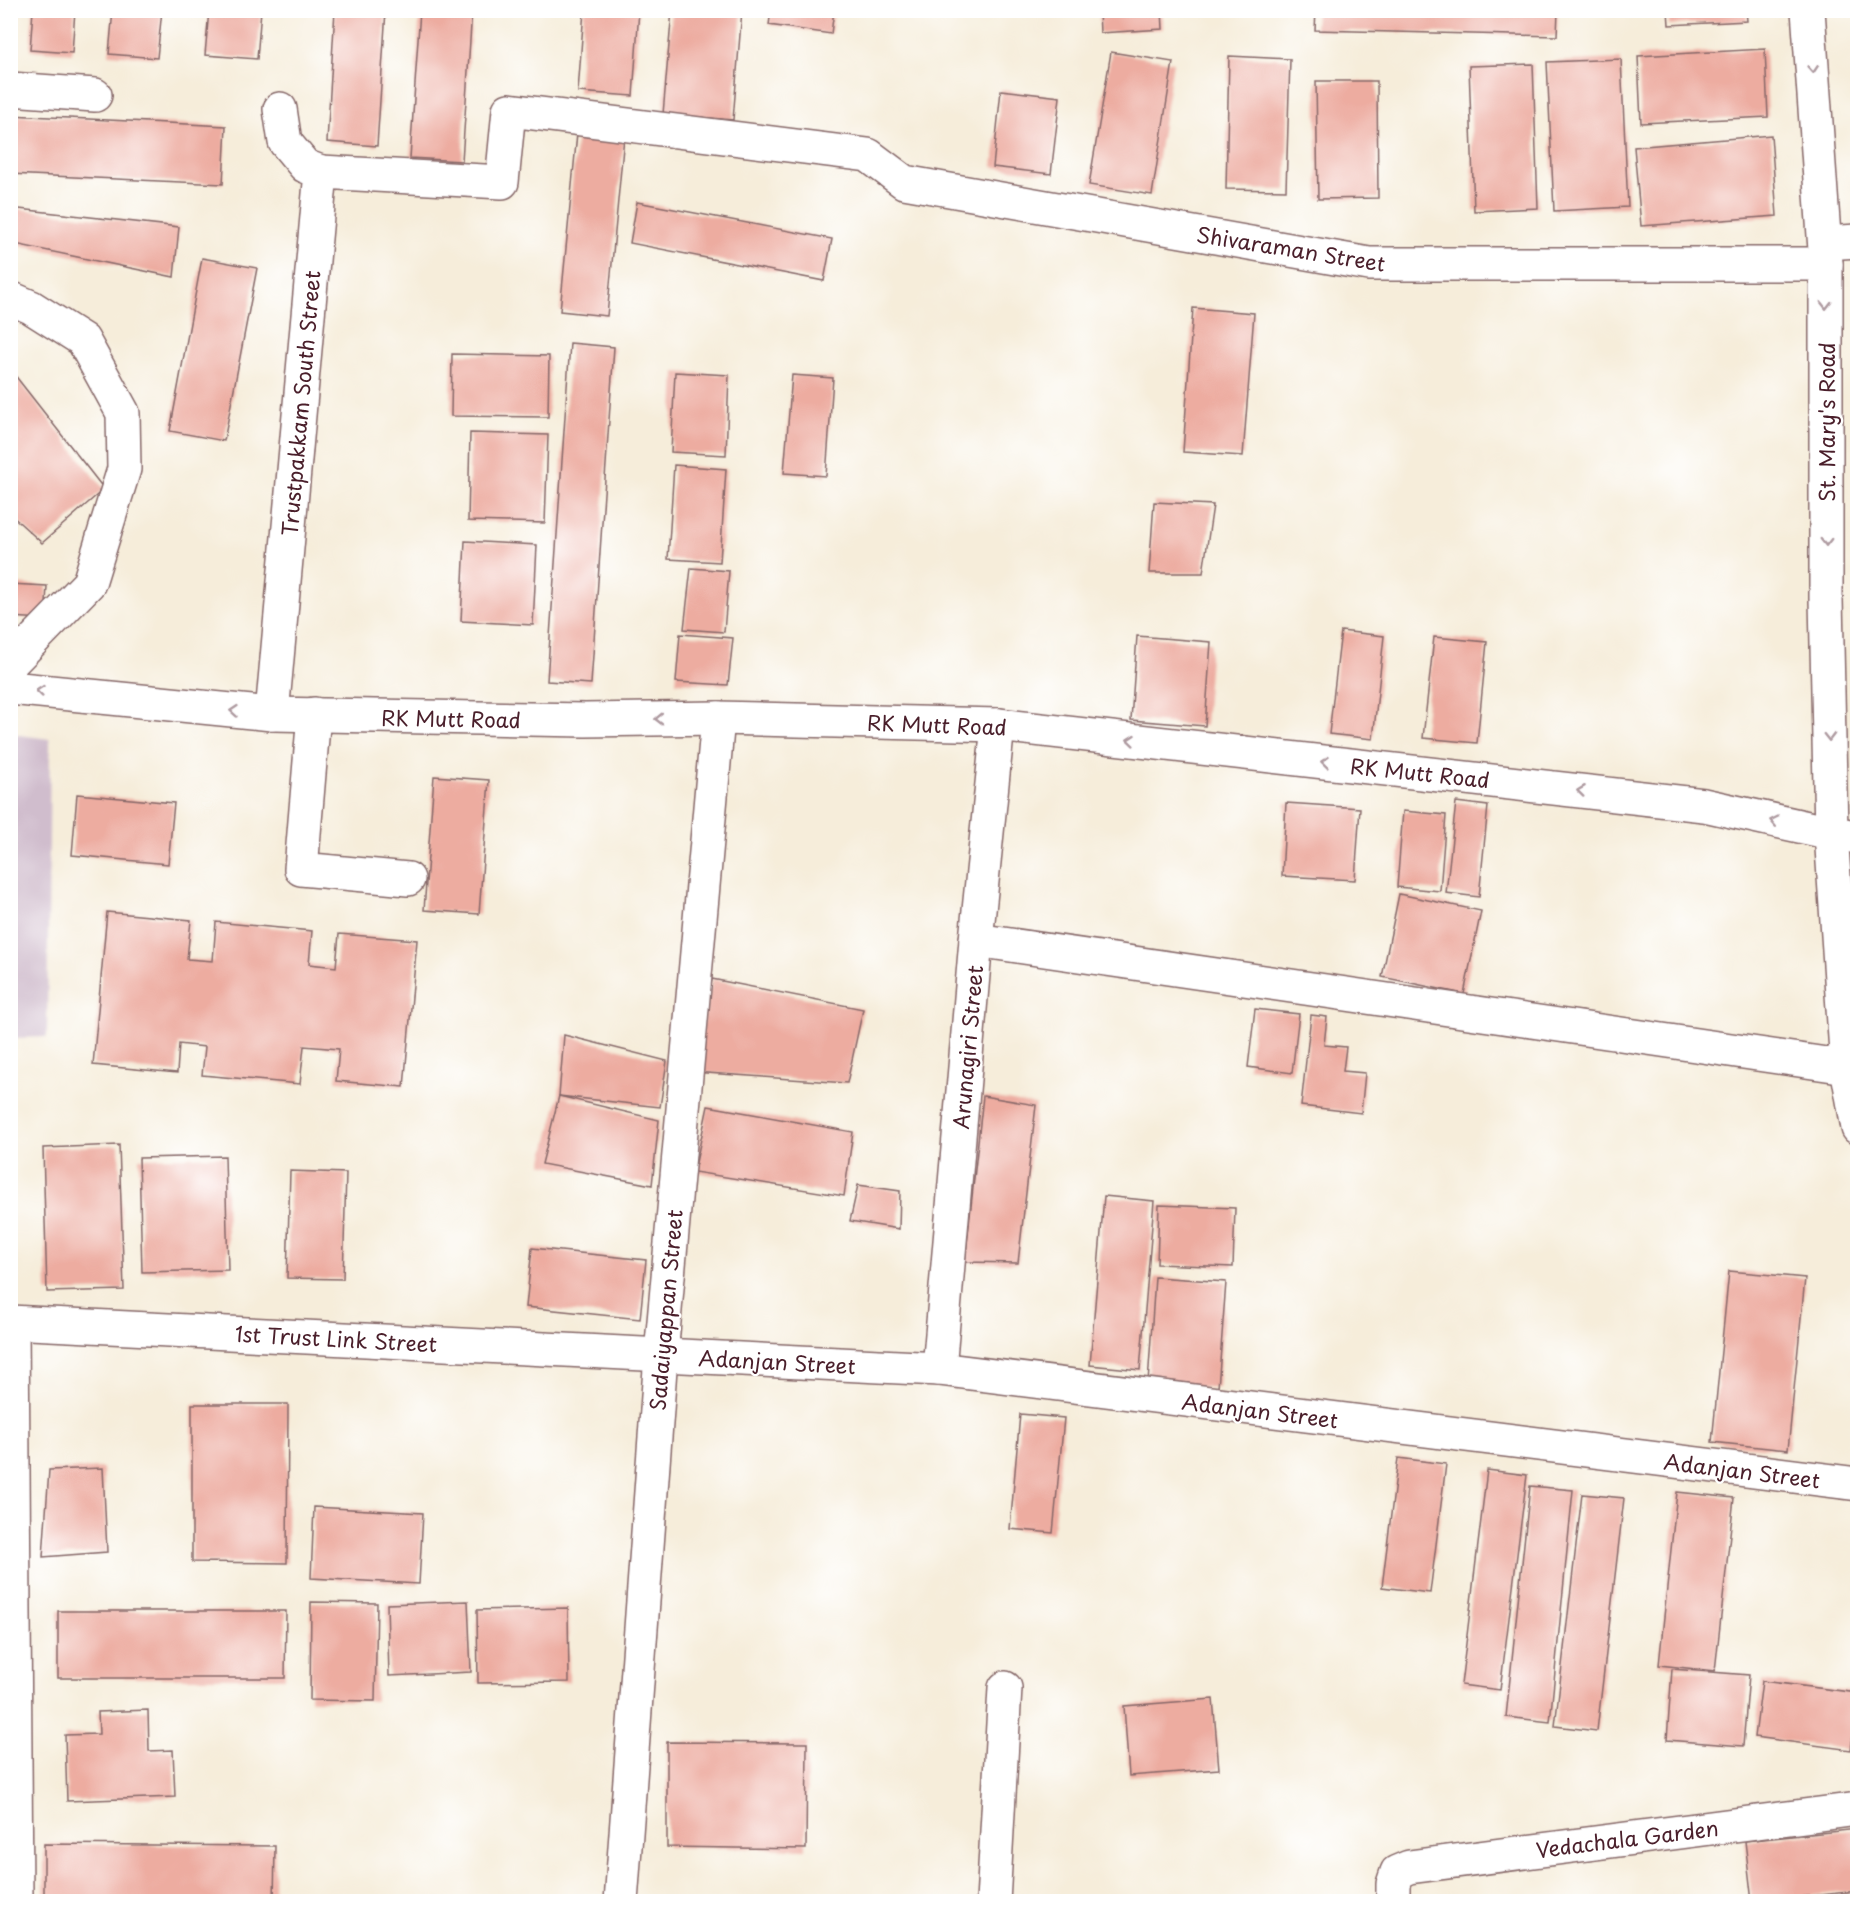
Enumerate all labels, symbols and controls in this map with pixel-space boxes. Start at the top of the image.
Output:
one-way arrow [1806,64,1819,73]
street label: Shivaraman Street [1194,217,1388,279]
street label: Trustpakkam South Street [272,269,328,537]
one-way arrow [1820,301,1832,310]
street label: St. Mary's Road [1810,342,1842,502]
one-way arrow [1820,538,1832,547]
one-way arrow [35,685,44,698]
street label: RK Mutt Road [381,701,521,735]
one-way arrow [229,705,238,718]
street label: RK Mutt Road [867,706,1007,742]
one-way arrow [655,713,664,726]
one-way arrow [1823,733,1835,742]
one-way arrow [1127,734,1136,747]
street label: RK Mutt Road [1349,749,1491,795]
one-way arrow [1321,756,1330,768]
one-way arrow [1577,785,1586,797]
one-way arrow [1769,815,1779,828]
street label: Arunagiri Street [944,964,990,1130]
street label: Sadaiyappan Street [640,1208,690,1412]
street label: 1st Trust Link Street [234,1317,438,1359]
street label: Adanjan Street [698,1341,856,1381]
street label: Adanjan Street [1180,1385,1340,1435]
street label: Adanjan Street [1662,1445,1822,1495]
street label: Vedachala Garden [1534,1811,1720,1865]

